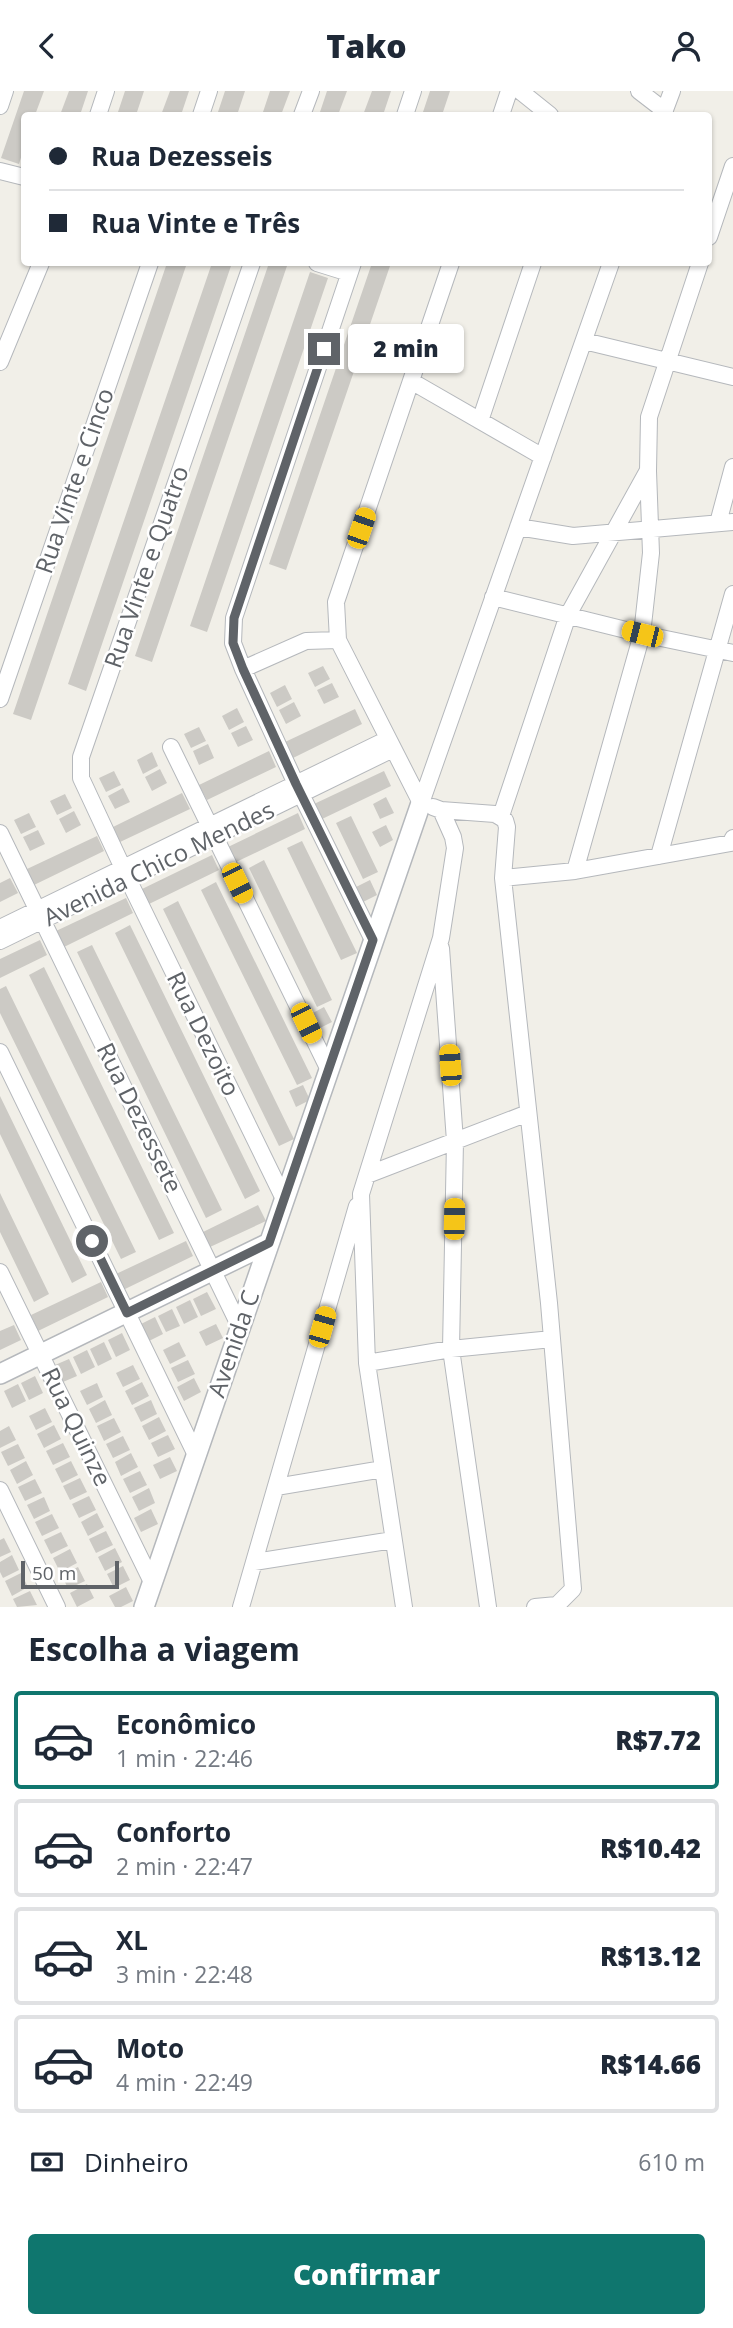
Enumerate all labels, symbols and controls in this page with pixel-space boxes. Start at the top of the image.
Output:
text: Tako [326,24,407,67]
icon: back [28,27,66,65]
icon: person [667,27,705,65]
text: Rua Dezesseis [91,138,272,174]
text: Rua Vinte e Três [91,205,300,241]
callout: 2 min [348,324,464,373]
text: 2 min [373,332,439,364]
route end [308,333,340,365]
street label: Rua Vinte e Cinco [26,383,121,578]
street label: Rua Vinte e Quatro [96,461,196,672]
car [345,505,378,551]
car [620,619,665,649]
street label: Avenida Chico Mendes [37,792,279,933]
car [219,860,256,906]
street label: Rua Dezoito [160,966,249,1101]
car [288,1000,325,1046]
street label: Rua Dezessete [90,1037,191,1198]
car [439,1043,462,1087]
car [444,1198,465,1240]
route start [76,1225,108,1257]
street label: Avenida C [199,1286,266,1401]
car [307,1304,338,1350]
street label: Rua Quinze [34,1362,120,1491]
scale bar [21,1558,119,1590]
text: 50 m [32,1560,76,1586]
text: Escolha a viagem [28,1627,300,1670]
text: Econômico [116,1706,256,1742]
icon: car [32,1709,95,1772]
text: R$7.72 [615,1722,701,1758]
text: 1 min · 22:46 [116,1742,253,1774]
text: Conforto [116,1814,231,1850]
icon: car [32,1817,95,1880]
text: R$10.42 [600,1830,701,1866]
text: 2 min · 22:47 [116,1850,253,1882]
text: XL [116,1922,148,1958]
icon: car [32,1925,95,1988]
text: R$13.12 [600,1938,701,1974]
text: 3 min · 22:48 [116,1958,253,1990]
text: Moto [116,2030,184,2066]
icon: car [32,2033,95,2096]
text: R$14.66 [600,2046,701,2082]
text: 4 min · 22:49 [116,2066,253,2098]
icon: cash [28,2143,66,2181]
text: Dinheiro [84,2144,189,2180]
text: 610 m [638,2146,705,2178]
button: Confirmar [28,2234,705,2314]

